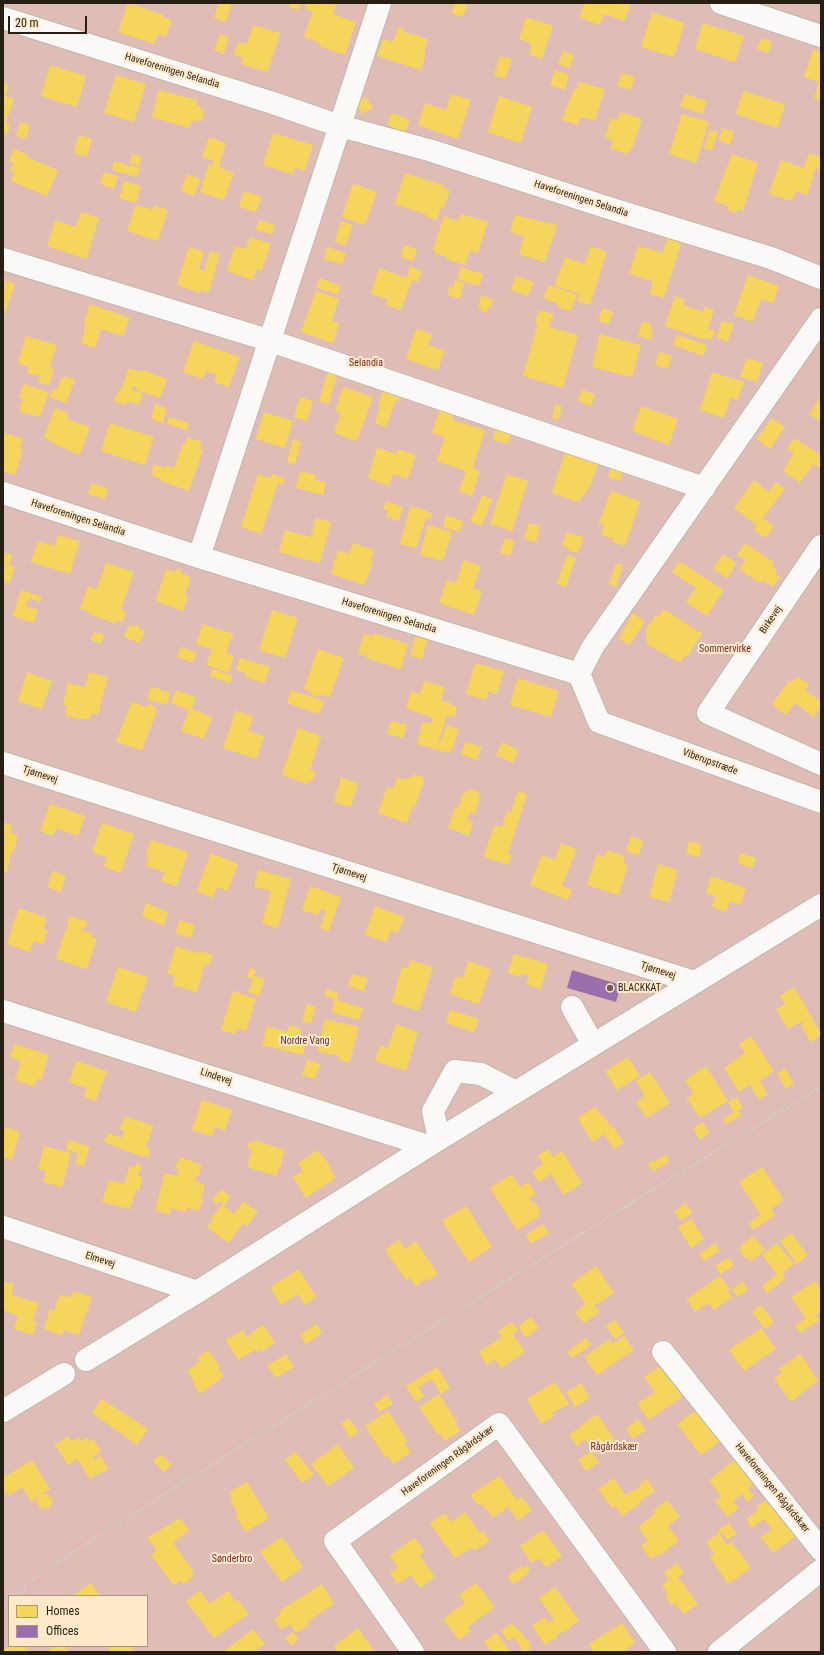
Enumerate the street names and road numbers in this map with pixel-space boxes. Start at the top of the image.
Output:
street label: Haveforeningen Selandia [123,51,221,91]
street label: Haveforeningen Selandia [532,178,630,220]
street label: Haveforeningen Selandia [29,497,127,539]
street label: Haveforeningen Selandia [340,596,438,636]
street label: Birkevej [757,604,785,636]
street label: Viberupstræde [681,746,739,778]
street label: Tjørnevej [21,764,59,786]
street label: Tjørnevej [330,862,368,884]
street label: Tjørnevej [639,960,677,982]
street label: Lindevej [199,1066,233,1088]
street label: Elmevej [84,1250,116,1270]
street label: Haveforeningen Rågårdskær [399,1423,497,1499]
street label: Haveforeningen Rågårdskær [732,1441,812,1535]

